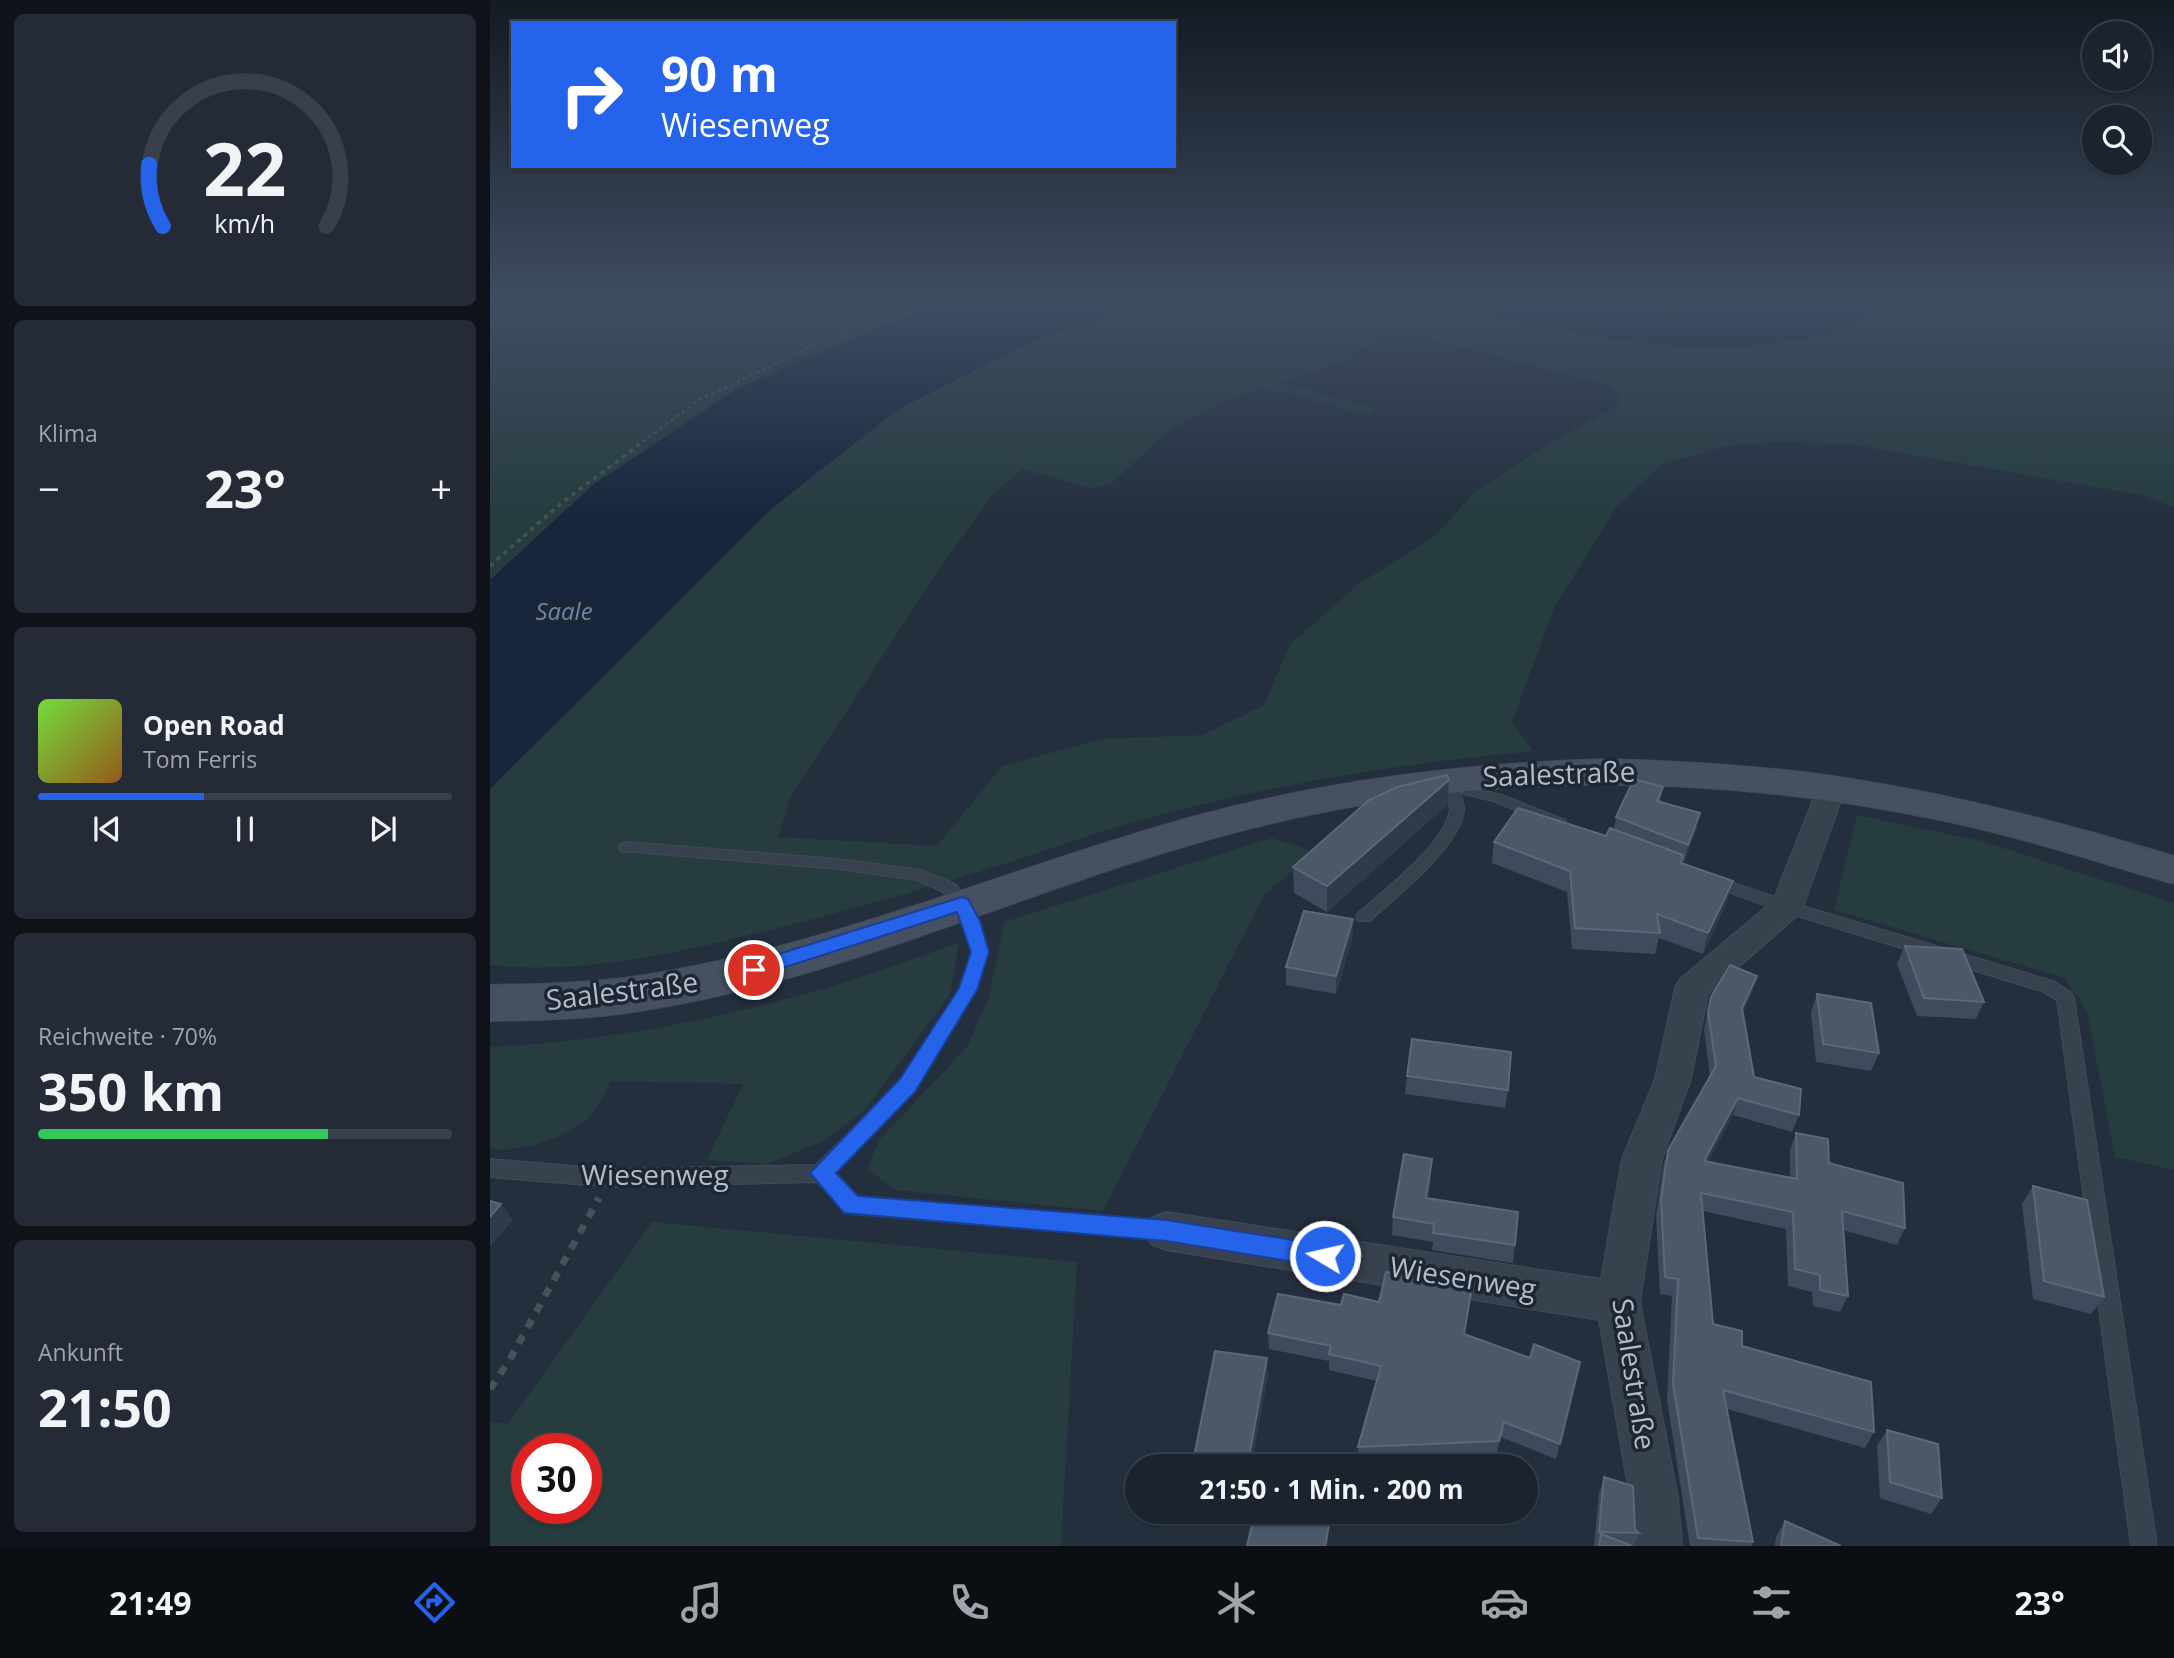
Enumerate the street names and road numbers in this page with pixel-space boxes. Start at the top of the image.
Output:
street label: Saalestraße [1482,751,1636,795]
street label: Saalestraße [544,962,700,1018]
street label: Wiesenweg [581,1155,729,1193]
street label: Wiesenweg [1387,1247,1539,1307]
street label: Saalestraße [1604,1295,1666,1452]

